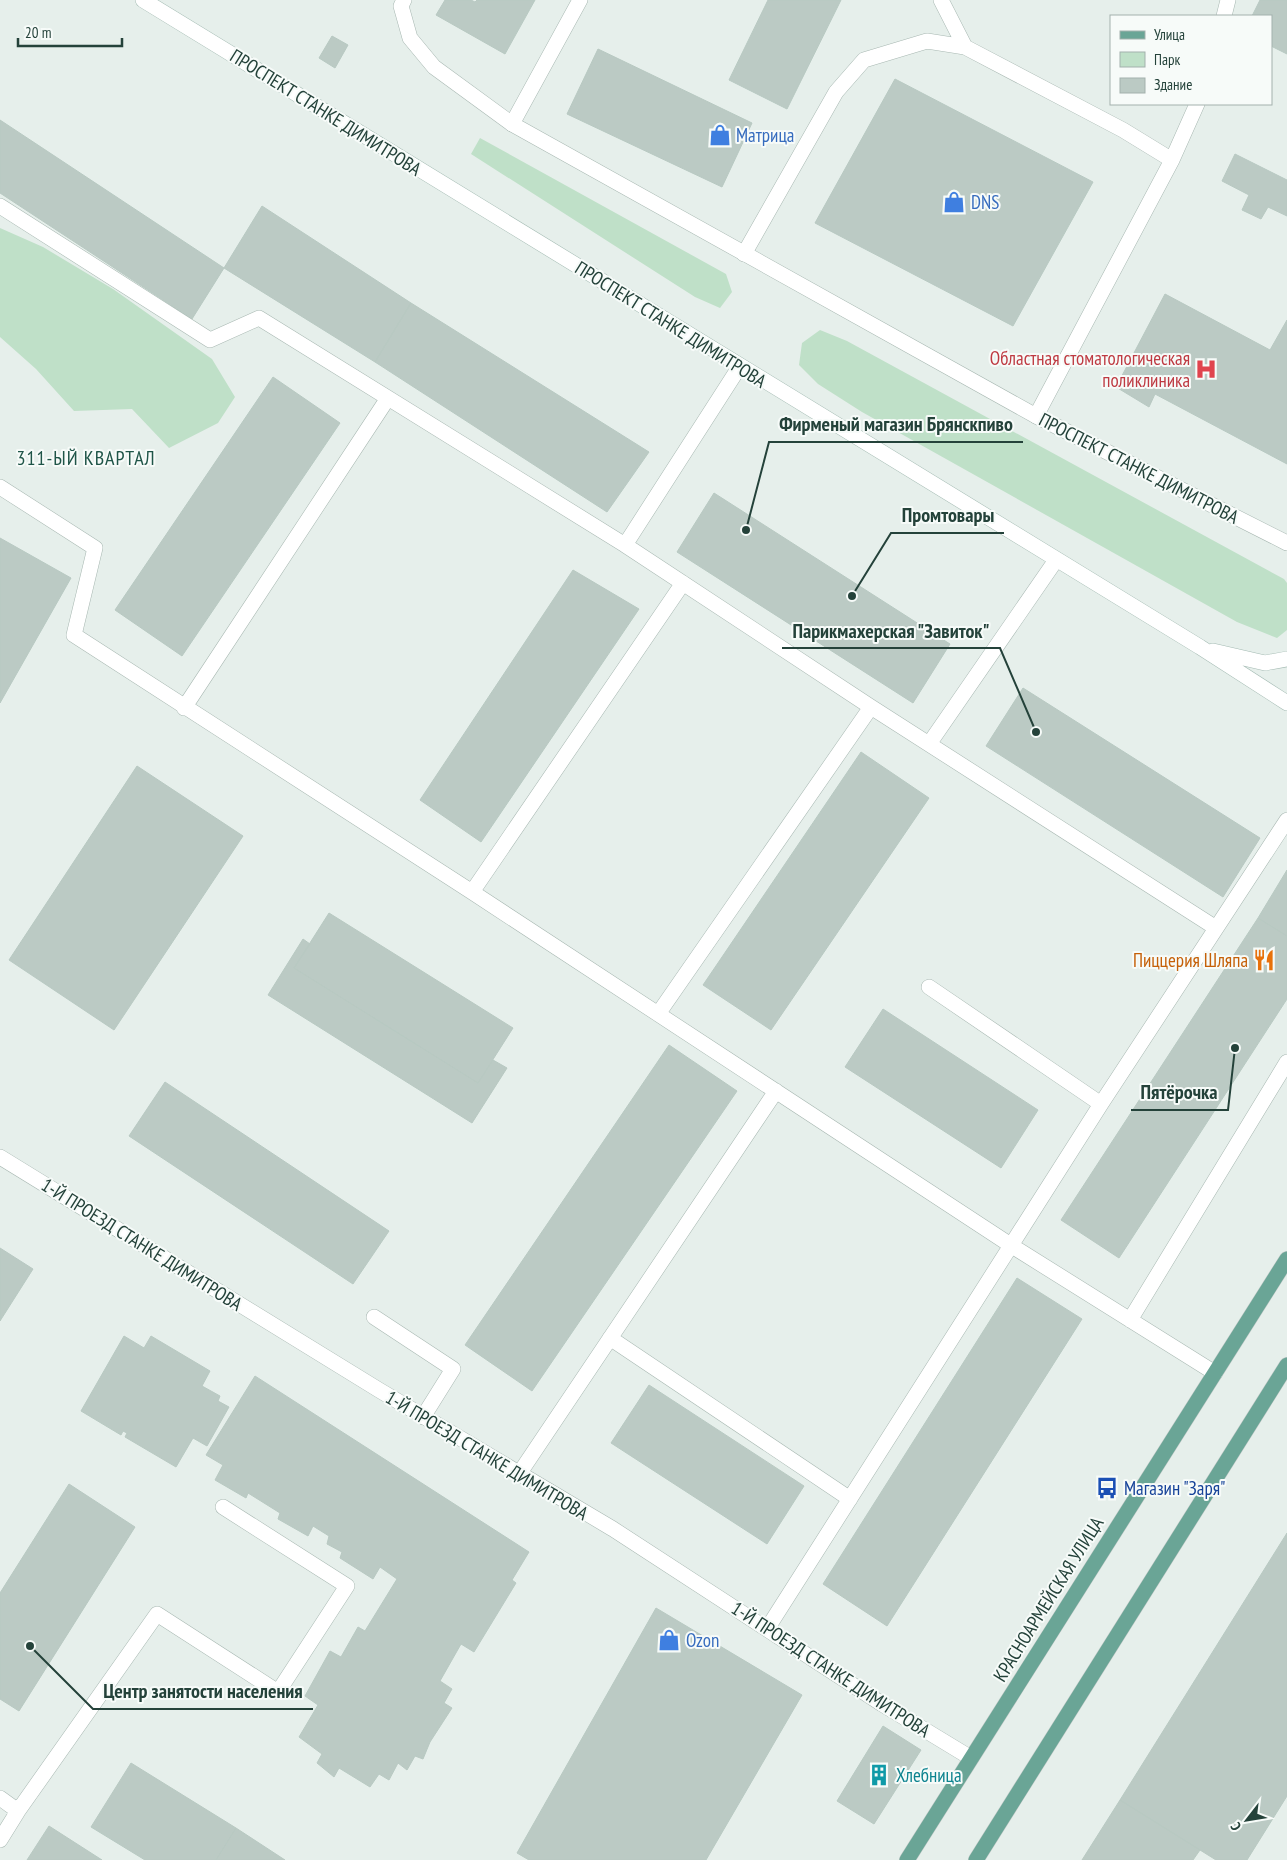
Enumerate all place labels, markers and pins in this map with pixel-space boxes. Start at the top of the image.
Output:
shop icon: Матрица [707,122,733,148]
place label: Матрица [736,123,794,147]
shop icon: DNS [941,189,967,215]
place label: DNS [971,190,999,214]
place label: Областная стоматологическая поликлиника [990,346,1190,392]
hospital icon: Областная стоматологическая поликлиника [1193,356,1219,382]
callout: Фирменый магазин Брянскпиво [769,407,1023,442]
callout: Промтовары [891,498,1004,533]
callout: Парикмахерская "Завиток" [782,613,1000,648]
restaurant icon: Пиццерия Шляпа [1251,947,1277,973]
place label: Пиццерия Шляпа [1133,948,1248,972]
callout: Пятёрочка [1131,1075,1228,1110]
bus stop icon: Магазин "Заря" [1094,1475,1120,1501]
place label: Магазин "Заря" [1124,1476,1225,1500]
shop icon: Ozon [656,1627,682,1653]
place label: Ozon [686,1628,719,1652]
callout: Центр занятости населения [93,1674,313,1709]
building icon: Хлебница [866,1762,892,1788]
place label: Хлебница [896,1763,962,1787]

